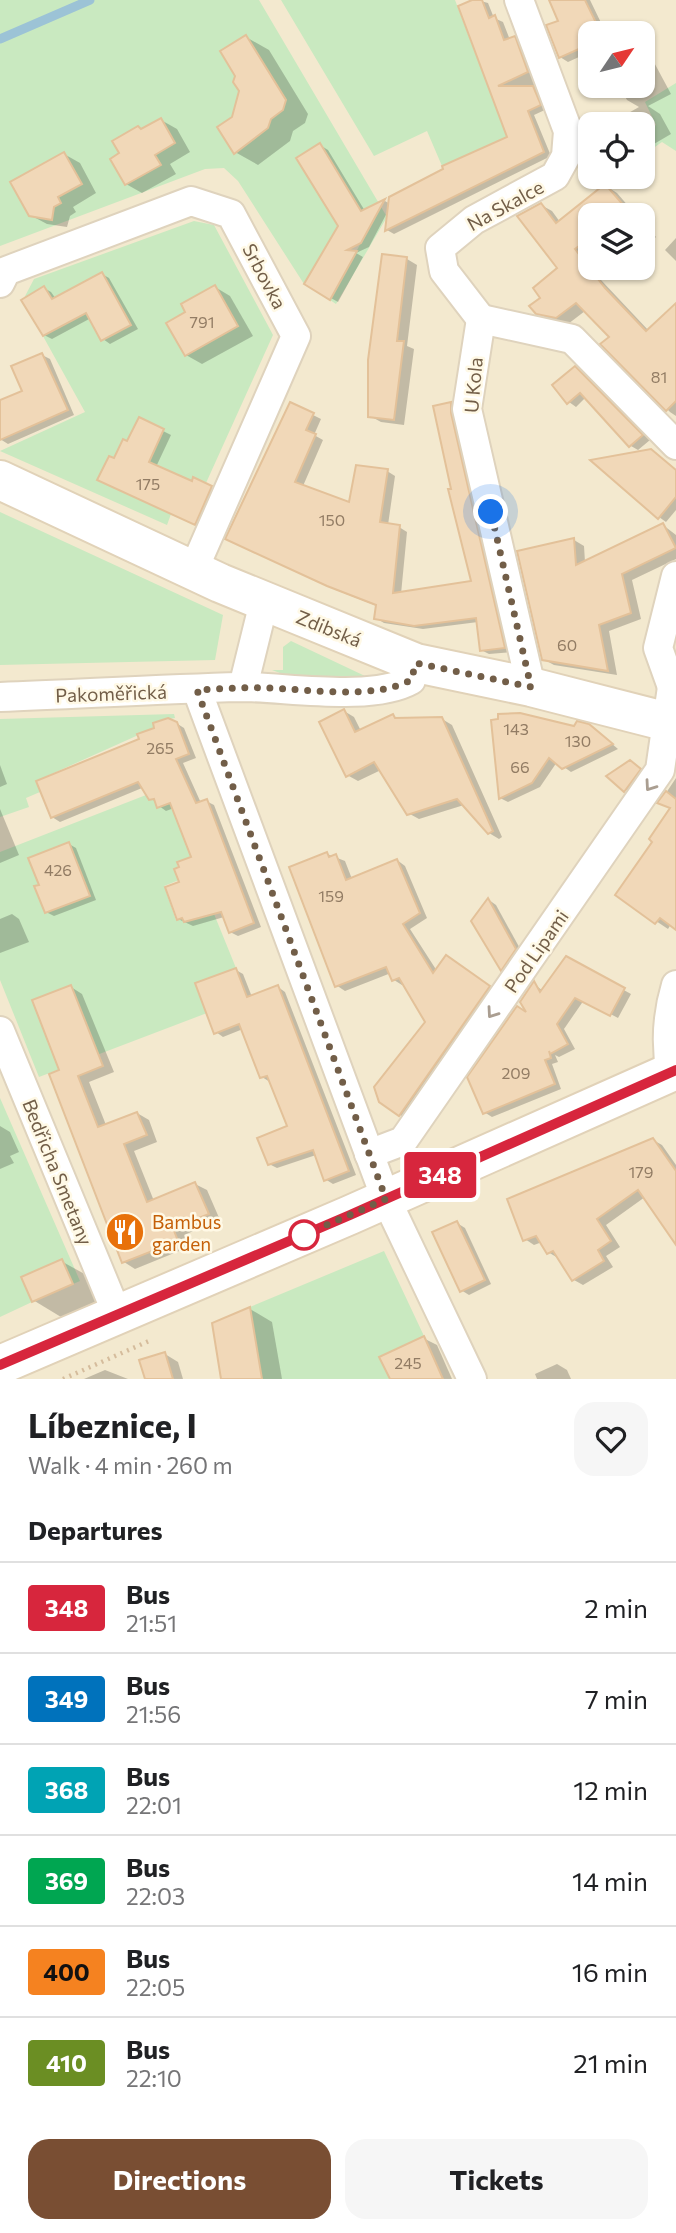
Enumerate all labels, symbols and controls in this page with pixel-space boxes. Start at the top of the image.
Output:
north arrow [578,21,654,98]
map controls [578,21,655,280]
button: locate [578,112,655,189]
street label: Na Skalce [463,175,547,235]
button: layers [578,203,655,280]
street label: Srbovka [238,239,292,313]
house number: 791 [190,312,214,331]
street label: U Kola [459,356,487,414]
house number: 81 [651,367,667,386]
house number: 175 [136,474,160,493]
your location [473,494,508,529]
house number: 150 [319,510,345,529]
street label: Zdibská [293,605,365,651]
house number: 60 [557,635,577,654]
street label: Pakoměřická [55,680,167,706]
house number: 143 [503,719,529,738]
house number: 130 [565,731,591,750]
house number: 265 [146,738,174,757]
house number: 66 [510,757,530,776]
one-way arrow [646,778,658,791]
house number: 426 [44,860,72,879]
house number: 159 [318,886,344,905]
street label: Pod Lipami [499,905,573,997]
one-way arrow [488,1005,500,1018]
house number: 209 [502,1063,530,1082]
street label: Bedřicha Smetany [18,1096,98,1249]
line badge: 348 [400,1152,480,1198]
text: 348 [418,1160,462,1189]
house number: 179 [629,1162,653,1181]
place label: Bambus garden [152,1210,221,1255]
restaurant icon: Bambus garden [104,1211,146,1253]
unlabelled marker [289,1220,319,1250]
house number: 245 [394,1353,422,1372]
button: heart [574,1402,648,1476]
text: Líbeznice, I [28,1404,197,1445]
text: Walk · 4 min · 260 m [28,1451,233,1479]
text: Departures [28,1514,163,1545]
text: Bus [126,1578,170,1609]
text: 2 min [584,1592,648,1623]
text: 348 [45,1593,88,1622]
text: 21:51 [126,1609,177,1637]
text: Bus [126,1669,170,1700]
text: 7 min [585,1683,648,1714]
text: 349 [45,1684,88,1713]
text: 21:56 [126,1700,181,1728]
text: Bus [126,1760,170,1791]
text: 12 min [573,1774,648,1805]
text: 368 [45,1775,88,1804]
text: 22:01 [126,1791,182,1819]
text: Bus [126,1851,170,1882]
text: 14 min [572,1865,648,1896]
text: 369 [45,1866,88,1895]
text: 22:03 [126,1882,185,1910]
text: Bus [126,1942,170,1973]
text: 16 min [572,1956,648,1987]
text: 400 [43,1957,90,1986]
text: 22:05 [126,1973,185,2001]
text: Bus [126,2033,170,2064]
text: 21 min [573,2047,648,2078]
text: 410 [46,2048,87,2077]
text: 22:10 [126,2064,182,2092]
button: Directions [28,2139,331,2219]
button: Tickets [345,2139,648,2219]

